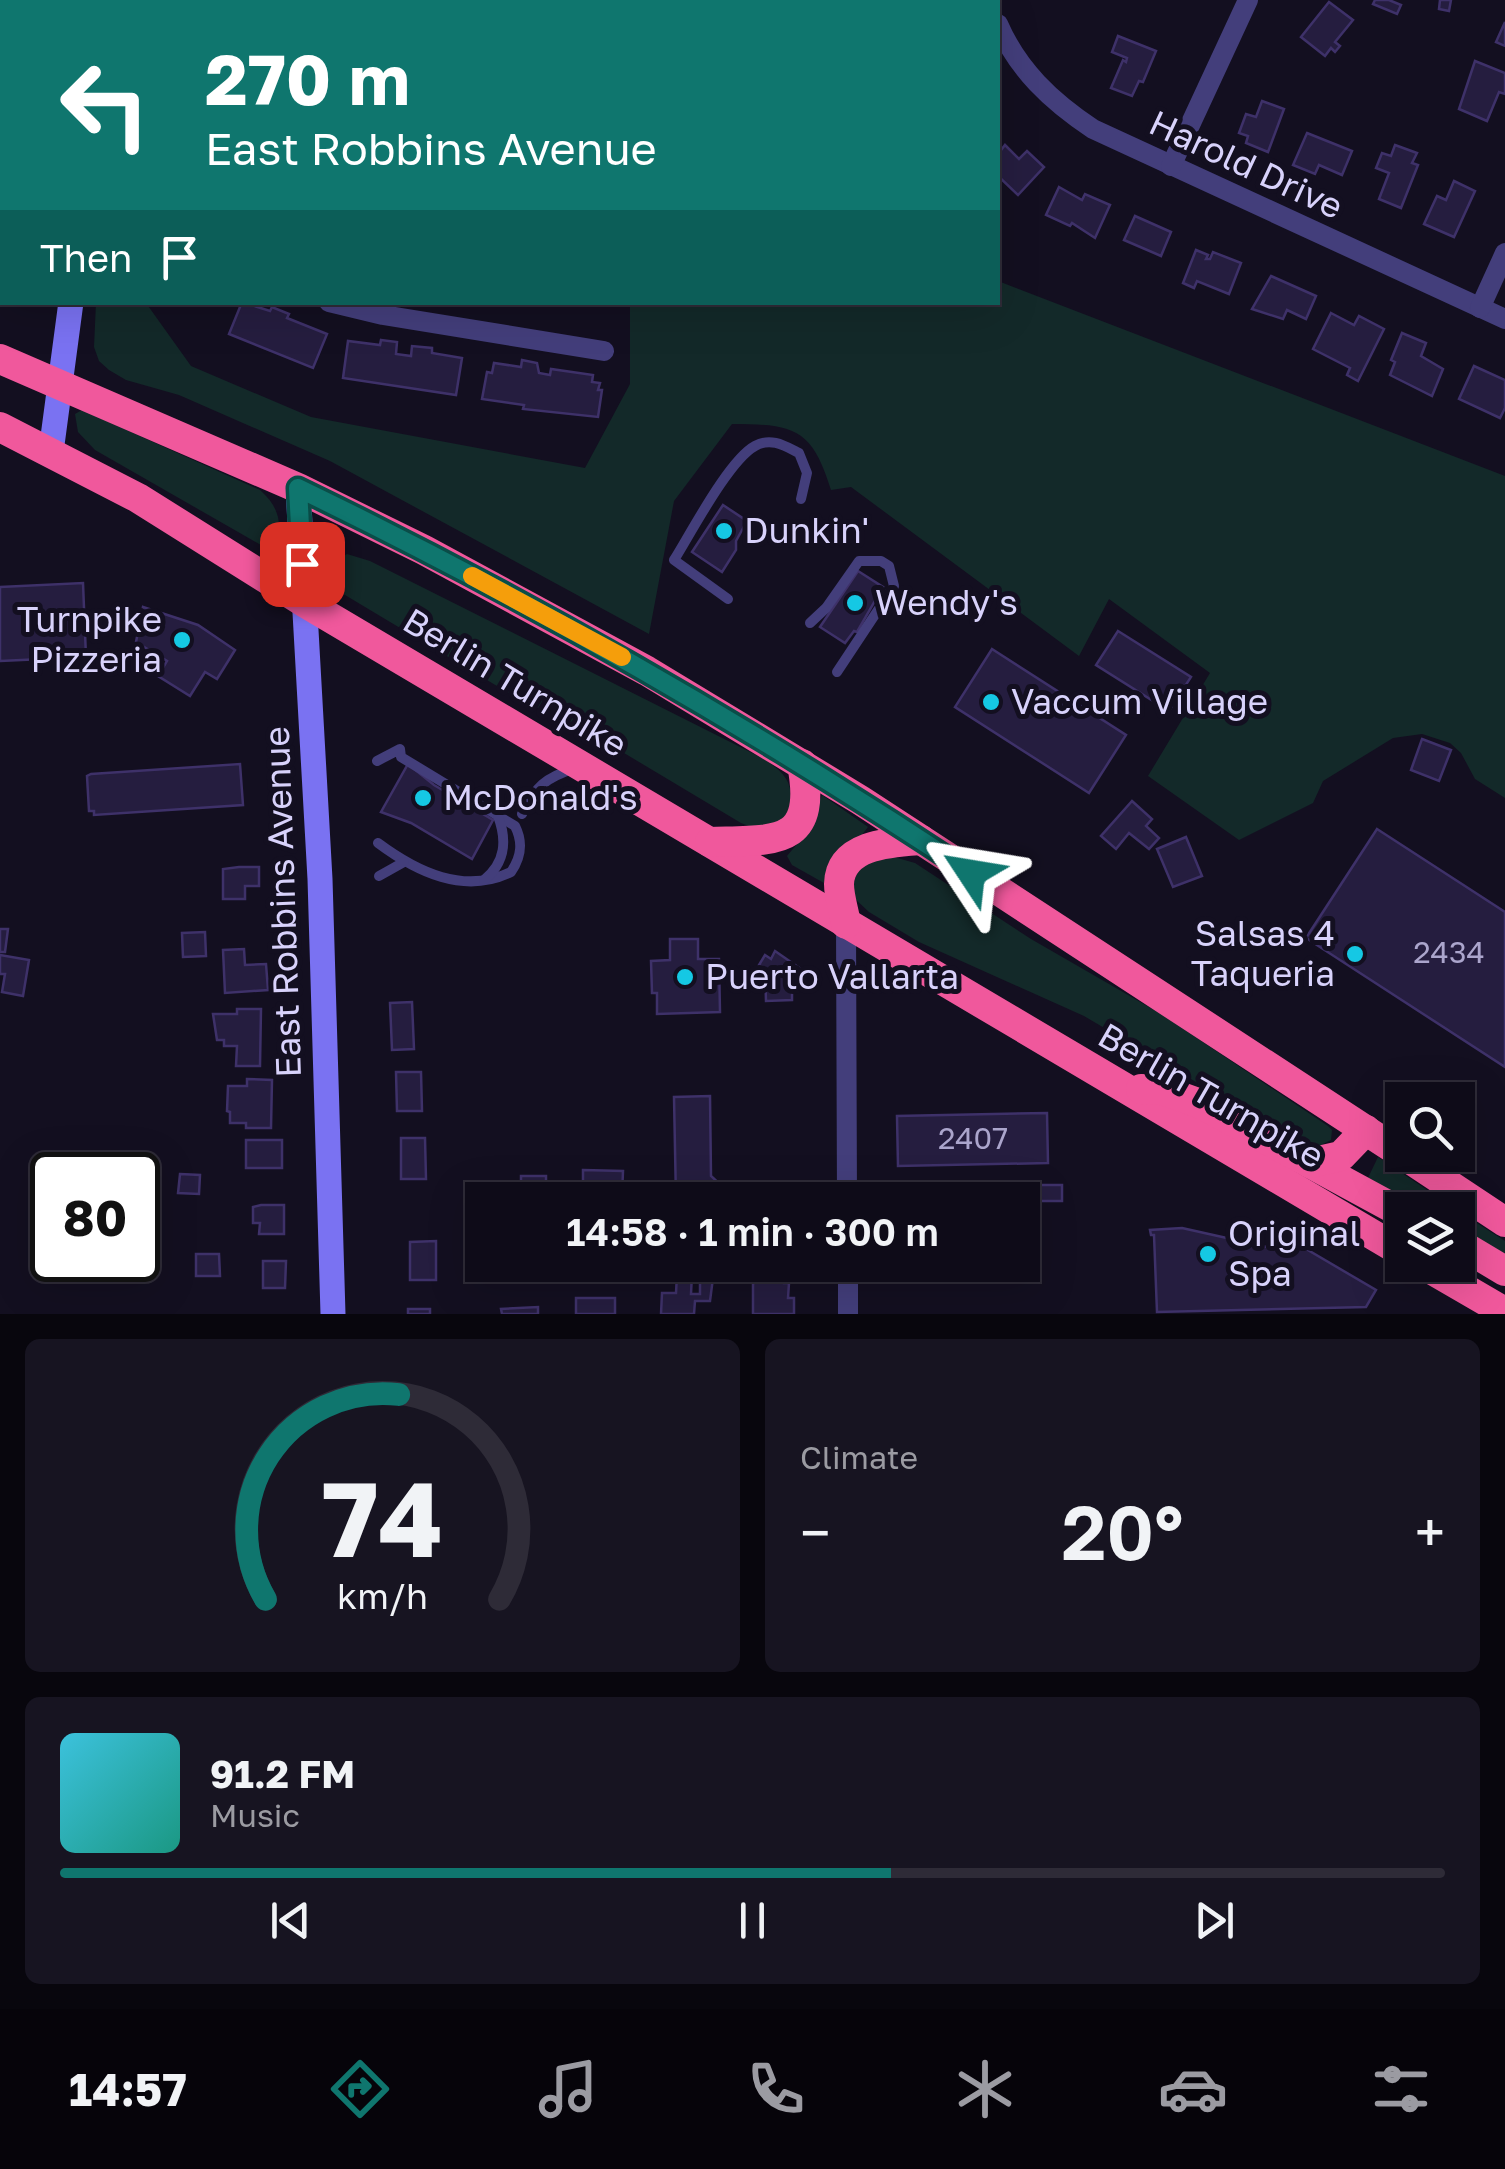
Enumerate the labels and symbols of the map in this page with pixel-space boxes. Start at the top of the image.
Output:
street label: Harold Drive [1143,101,1350,227]
place label: Dunkin' [744,509,869,551]
marker: Dunkin' [713,520,735,542]
pin [260,522,345,607]
place label: Wendy's [875,581,1018,623]
marker: Wendy's [844,592,866,614]
place label: Turnpike Pizzeria [17,598,162,680]
street label: Berlin Turnpike [396,599,635,765]
marker: Turnpike Pizzeria [171,629,193,651]
place label: Vaccum Village [1011,680,1268,722]
marker: Vaccum Village [980,691,1002,713]
street label: East Robbins Avenue [255,726,309,1078]
place label: McDonald's [443,776,638,818]
marker: McDonald's [412,787,434,809]
position arrow [919,821,1023,925]
place label: Salsas 4 Taqueria [1191,912,1335,994]
house number: 2434 [1413,934,1485,970]
marker: Salsas 4 Taqueria [1344,943,1366,965]
place label: Puerto Vallarta [705,955,959,997]
marker: Puerto Vallarta [674,966,696,988]
street label: Berlin Turnpike [1091,1014,1332,1177]
house number: 2407 [938,1120,1008,1156]
speed limit sign: 80 [30,1152,160,1282]
place label: Original Spa [1228,1212,1360,1294]
marker: Original Spa [1197,1243,1219,1265]

